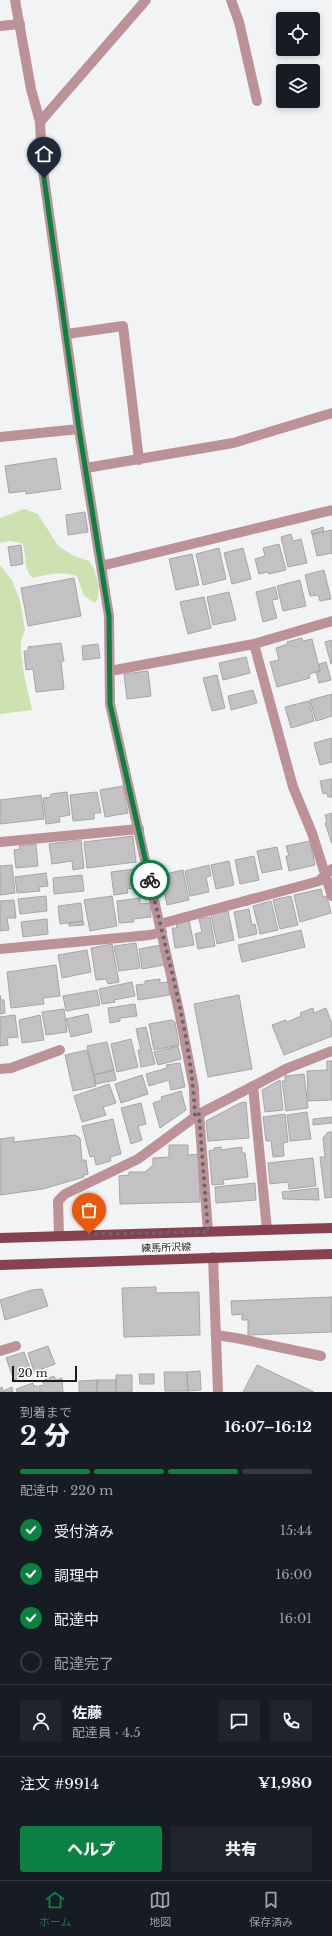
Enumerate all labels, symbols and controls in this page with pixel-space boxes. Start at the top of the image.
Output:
map controls [276,12,320,108]
button: locate [276,12,320,56]
button: layers [276,64,320,108]
pin [27,137,61,178]
icon: home [33,143,55,165]
courier [130,860,170,900]
icon: bike [139,869,161,891]
pin [72,1193,106,1234]
icon: bag [78,1199,100,1221]
street label: 練馬所沢線 [141,1240,191,1255]
scale bar [12,1364,77,1383]
text: 20 m [18,1366,48,1380]
text: 到着まで [20,1404,72,1421]
text: 16:07–16:12 [224,1417,312,1436]
text: 2 分 [20,1420,70,1452]
text: 配達中 · 220 m [20,1482,113,1499]
icon: check [20,1519,42,1541]
text: 受付済み [54,1522,114,1541]
text: 15:44 [280,1522,312,1539]
icon: check [20,1563,42,1585]
text: 調理中 [54,1566,99,1585]
text: 16:00 [276,1566,312,1583]
icon: check [20,1607,42,1629]
text: 配達中 [54,1610,99,1629]
text: 16:01 [279,1610,312,1627]
text: 配達完了 [54,1654,114,1673]
button: person [20,1700,62,1742]
button: chat [218,1700,260,1742]
button: phone [270,1700,312,1742]
text: 佐藤 [72,1703,102,1722]
text: 配達員 · 4.5 [72,1724,141,1741]
text: ¥1,980 [258,1773,312,1792]
text: 注文 #9914 [20,1774,99,1793]
button: ヘルプ [20,1826,162,1872]
button: 共有 [170,1826,312,1872]
tab: ホーム [39,1889,72,1929]
tab: 地図 [149,1889,171,1929]
tab: 保存済み [249,1889,293,1929]

